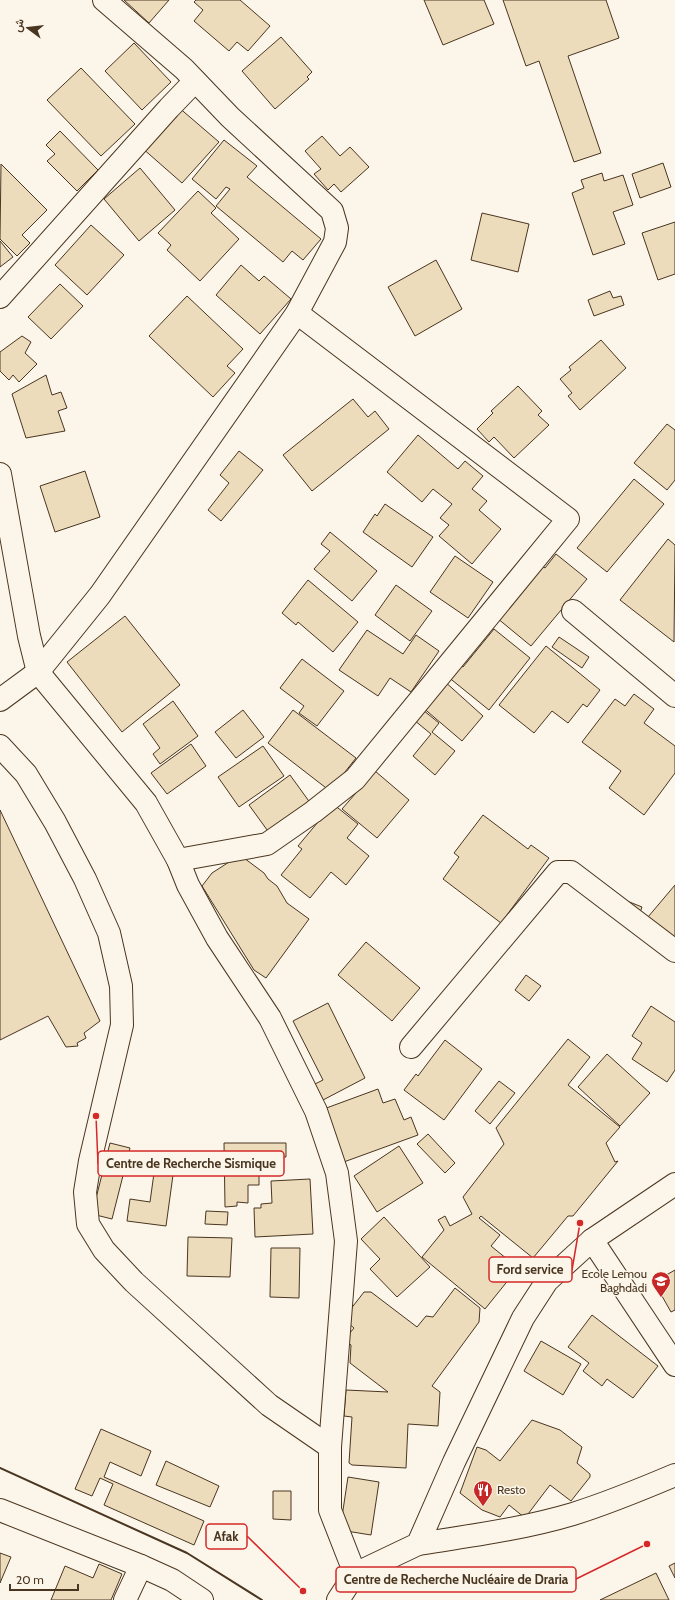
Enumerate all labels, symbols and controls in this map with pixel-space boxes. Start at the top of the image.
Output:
north arrow [8,8,48,48]
text: ش [10,17,27,34]
callout: Centre de Recherche Sismique [98,1151,284,1176]
text: Centre de Recherche Sismique [106,1155,276,1171]
callout: Ford service [489,1257,572,1282]
text: Ford service [497,1261,564,1277]
place label: Ecole Lemou Baghdadi [582,1266,647,1295]
school or university icon: Ecole Lemou Baghdadi [650,1270,672,1298]
restaurant icon: Resto [472,1479,494,1507]
place label: Resto [497,1482,526,1497]
callout: Afak [206,1524,247,1549]
text: Afak [213,1528,239,1544]
scale bar [10,1566,78,1592]
callout: Centre de Recherche Nucléaire de Draria [336,1567,576,1592]
text: Centre de Recherche Nucléaire de Draria [344,1571,569,1587]
text: 20 m [16,1572,44,1587]

